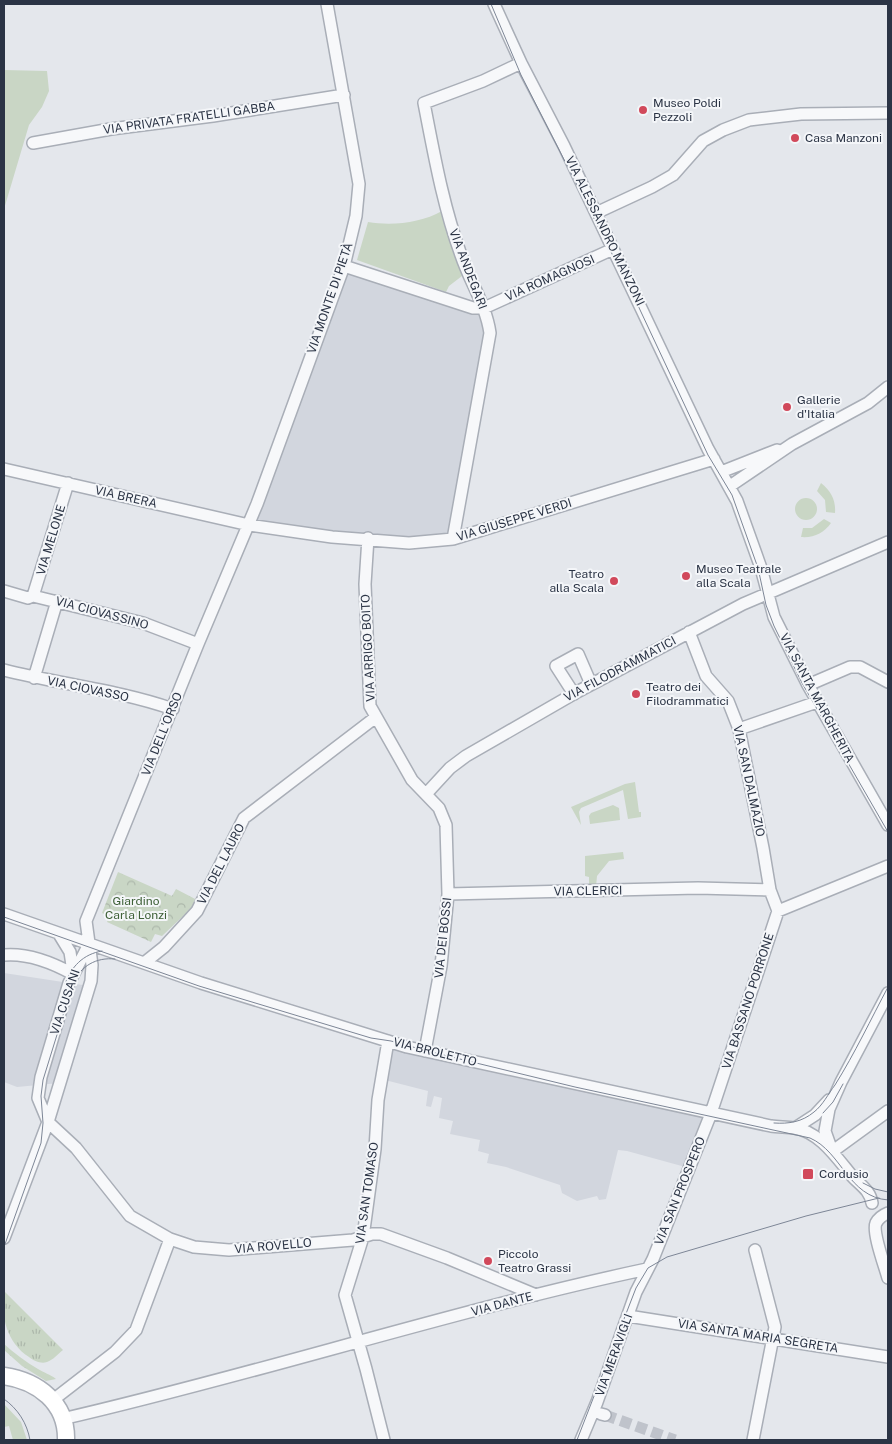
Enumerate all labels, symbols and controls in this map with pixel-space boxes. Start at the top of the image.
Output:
place label: Museo Poldi Pezzoli [653,96,721,124]
street label: VIA PRIVATA FRATELLI GABBA [102,99,276,137]
marker: Museo Poldi Pezzoli [637,104,649,116]
place label: Casa Manzoni [805,131,882,145]
marker: Casa Manzoni [789,132,801,144]
street label: VIA ALESSANDRO MANZONI [563,154,647,308]
street label: VIA ANDEGARI [446,227,490,311]
street label: VIA MONTE DI PIETÀ [304,240,356,355]
street label: VIA ROMAGNOSI [503,252,597,304]
place label: Gallerie d'Italia [797,393,841,421]
marker: Gallerie d'Italia [781,401,793,413]
street label: VIA BRERA [94,483,159,511]
street label: VIA GIUSEPPE VERDI [455,496,573,544]
street label: VIA MELONE [34,503,68,577]
place label: Museo Teatrale alla Scala [696,562,782,590]
place label: Teatro alla Scala [549,567,604,595]
marker: Museo Teatrale alla Scala [680,570,692,582]
marker: Teatro alla Scala [608,575,620,587]
street label: VIA CIOVASSINO [54,594,150,632]
street label: VIA ARRIGO BOITO [358,594,378,702]
street label: VIA SANTA MARGHERITA [777,631,857,766]
street label: VIA FILODRAMMATICI [562,634,678,704]
street label: VIA CIOVASSO [46,674,130,705]
place label: Teatro dei Filodrammatici [646,680,729,708]
marker: Teatro dei Filodrammatici [630,688,642,700]
street label: VIA DELL'ORSO [139,690,185,778]
street label: VIA SAN DALMAZIO [730,724,768,838]
street label: VIA DEL LAURO [195,821,248,907]
street label: VIA CLERICI [553,883,623,899]
park label: Giardino Carla Lonzi [105,894,167,922]
street label: VIA DEI BOSSI [432,897,454,979]
street label: VIA BASSANO PORRONE [719,931,777,1071]
street label: VIA CUSANI [47,967,83,1037]
street label: VIA BROLETTO [392,1035,478,1069]
street label: VIA SAN PROSPERO [652,1135,708,1247]
street label: VIA SAN TOMASO [353,1141,381,1245]
marker: Cordusio [801,1167,815,1181]
place label: Cordusio [819,1167,869,1181]
street label: VIA ROVELLO [234,1236,312,1256]
place label: Piccolo Teatro Grassi [498,1247,571,1275]
marker: Piccolo Teatro Grassi [482,1255,494,1267]
street label: VIA DANTE [470,1289,534,1319]
street label: VIA MERAVIGLI [593,1312,635,1398]
street label: VIA SANTA MARIA SEGRETA [677,1316,840,1356]

